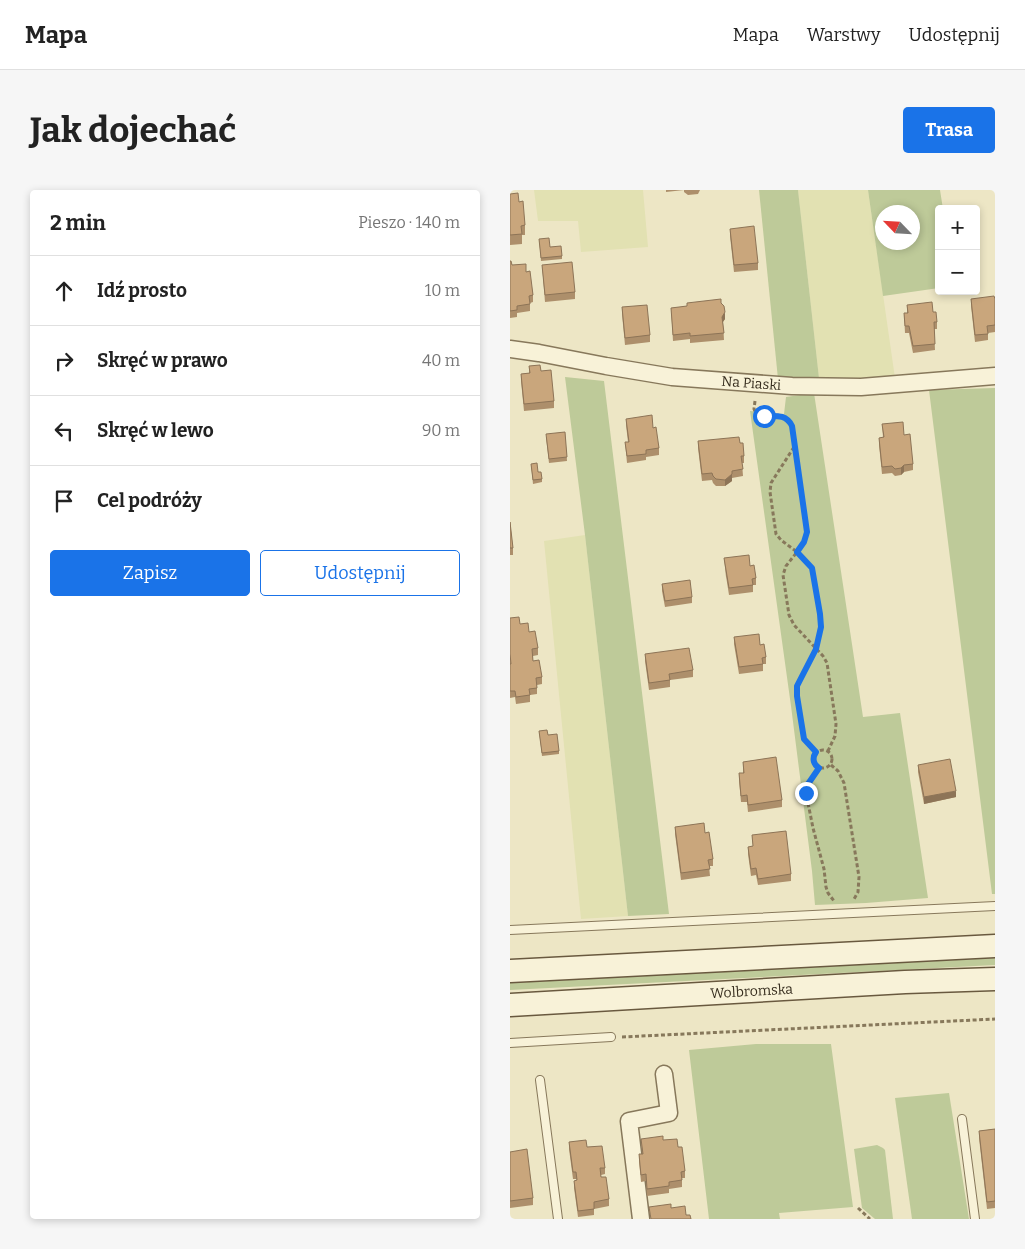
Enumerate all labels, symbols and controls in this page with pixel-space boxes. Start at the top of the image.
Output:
text: Mapa [25,21,87,49]
text: Mapa [733,24,779,46]
text: Warstwy [807,24,881,46]
text: Udostępnij [909,24,1000,46]
button: Trasa [903,107,995,153]
text: Jak dojechać [30,109,236,151]
north arrow [875,205,920,250]
map controls [935,205,980,295]
button: + [935,205,980,250]
text: 2 min [50,210,106,236]
text: Pieszo · 140 m [358,213,460,232]
button: − [935,250,980,295]
icon: ahead [50,277,78,305]
text: Idź prosto [97,279,187,302]
text: 10 m [425,281,460,300]
icon: right [50,347,78,375]
text: Skręć w prawo [97,349,228,372]
text: 40 m [422,351,460,370]
street label: Na Piaski [721,372,782,394]
route start [753,405,776,428]
icon: left [50,417,78,445]
text: Skręć w lewo [97,419,214,442]
text: 90 m [422,421,460,440]
icon: arrive [50,487,78,515]
text: Cel podróży [97,489,202,512]
button: Zapisz [50,550,250,596]
button: Udostępnij [260,550,460,596]
route end [795,782,818,805]
street label: Wolbromska [710,980,794,1002]

